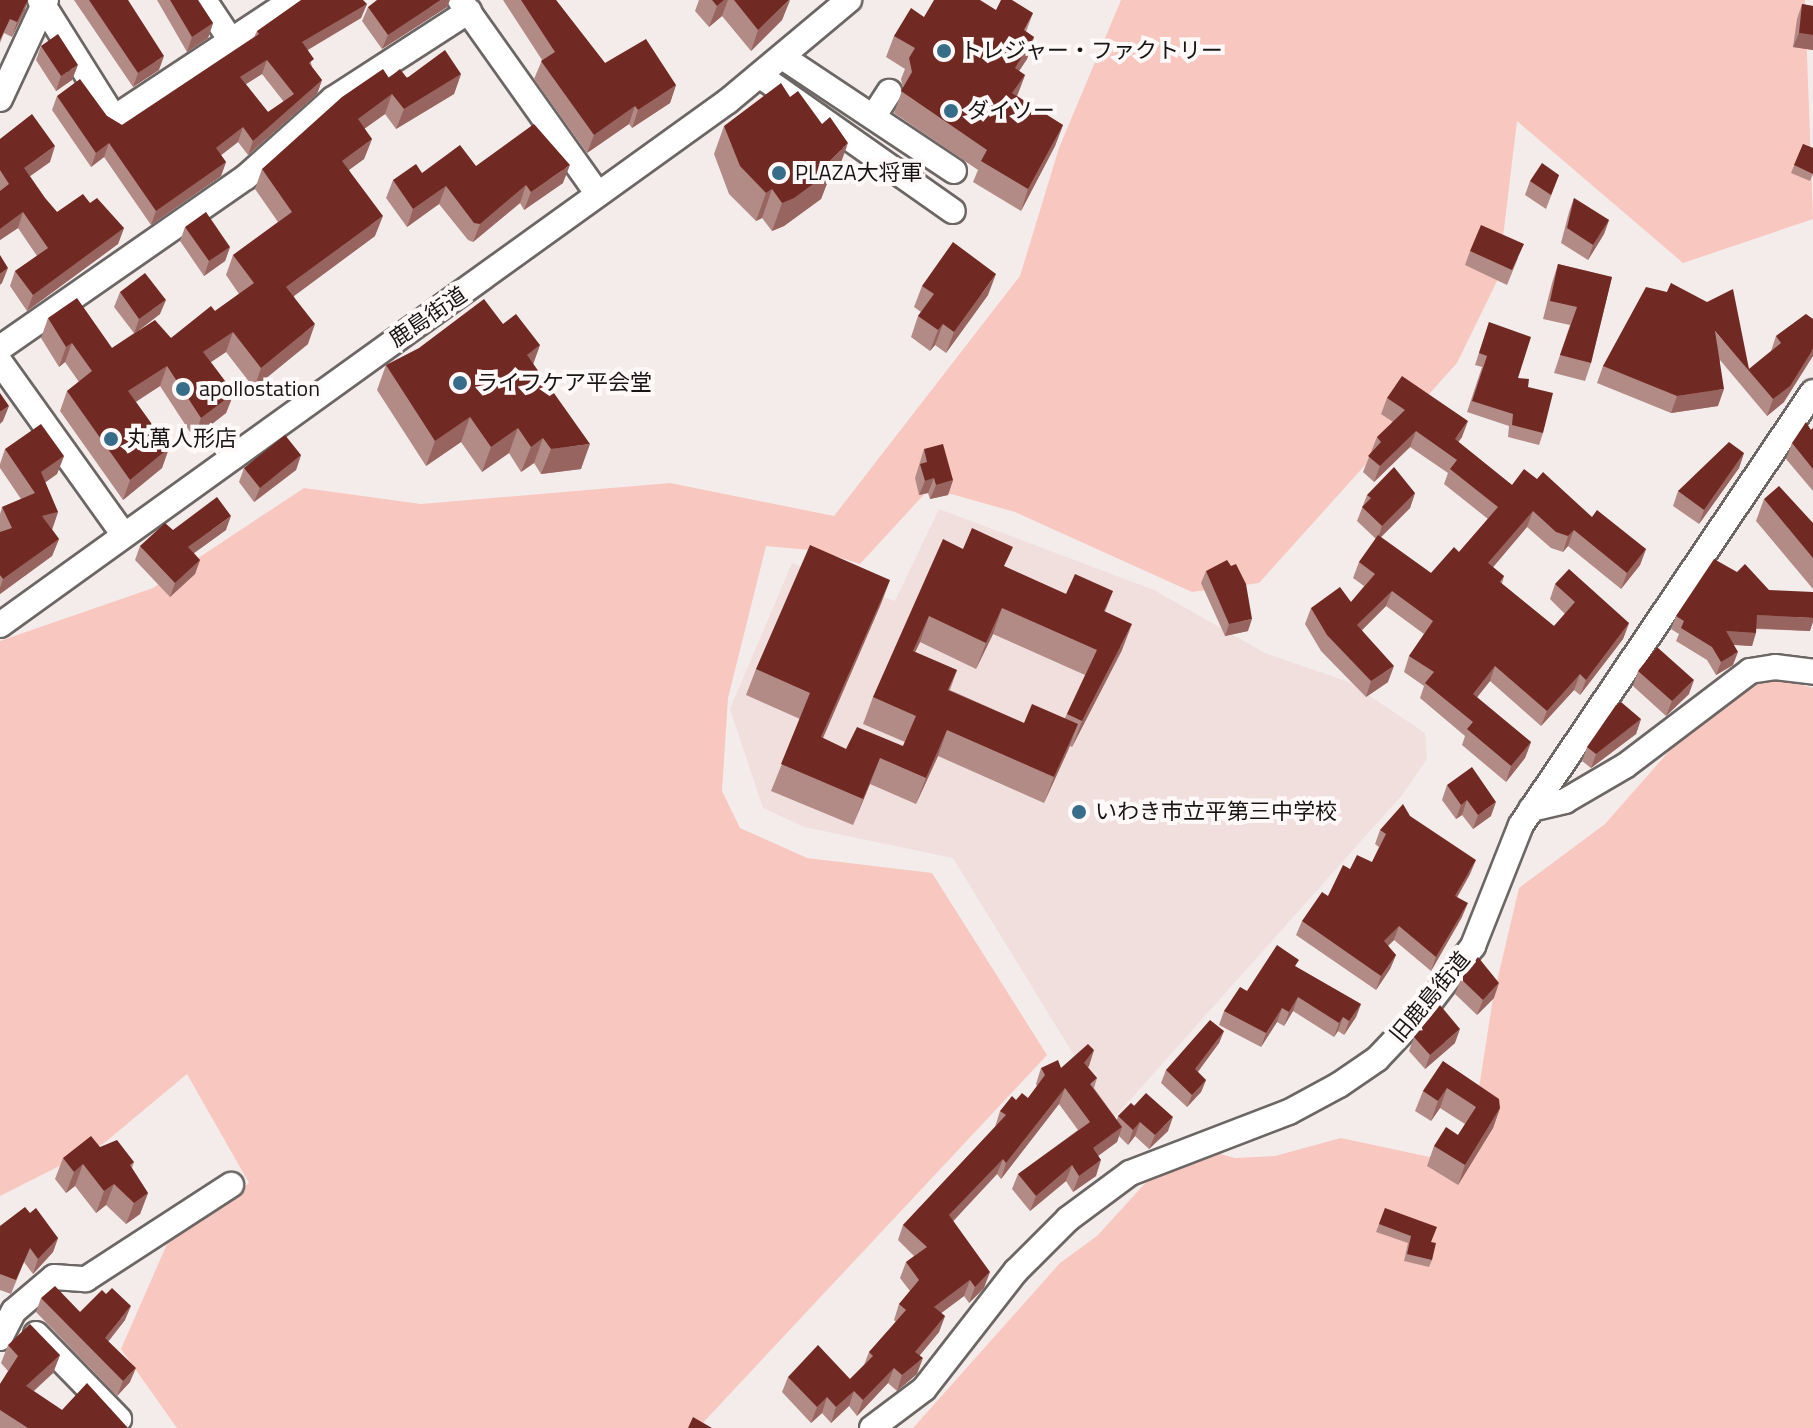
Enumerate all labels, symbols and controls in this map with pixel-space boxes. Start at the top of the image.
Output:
place label: トレジャー・ファクトリー [960,38,1224,64]
marker: トレジャー・ファクトリー [935,42,953,60]
place label: ダイソー [967,98,1055,124]
marker: ダイソー [942,102,960,120]
place label: PLAZA大将軍 [795,160,923,186]
marker: PLAZA大将軍 [770,164,788,182]
street label: 鹿島街道 [384,281,472,353]
place label: ライフケア平会堂 [476,370,652,396]
marker: ライフケア平会堂 [451,374,469,392]
place label: apollostation [199,376,320,402]
marker: apollostation [174,380,192,398]
place label: 丸萬人形店 [127,426,237,452]
marker: 丸萬人形店 [102,430,120,448]
place label: いわき市立平第三中学校 [1095,799,1337,825]
marker: いわき市立平第三中学校 [1070,803,1088,821]
street label: 旧鹿島街道 [1385,946,1475,1048]

